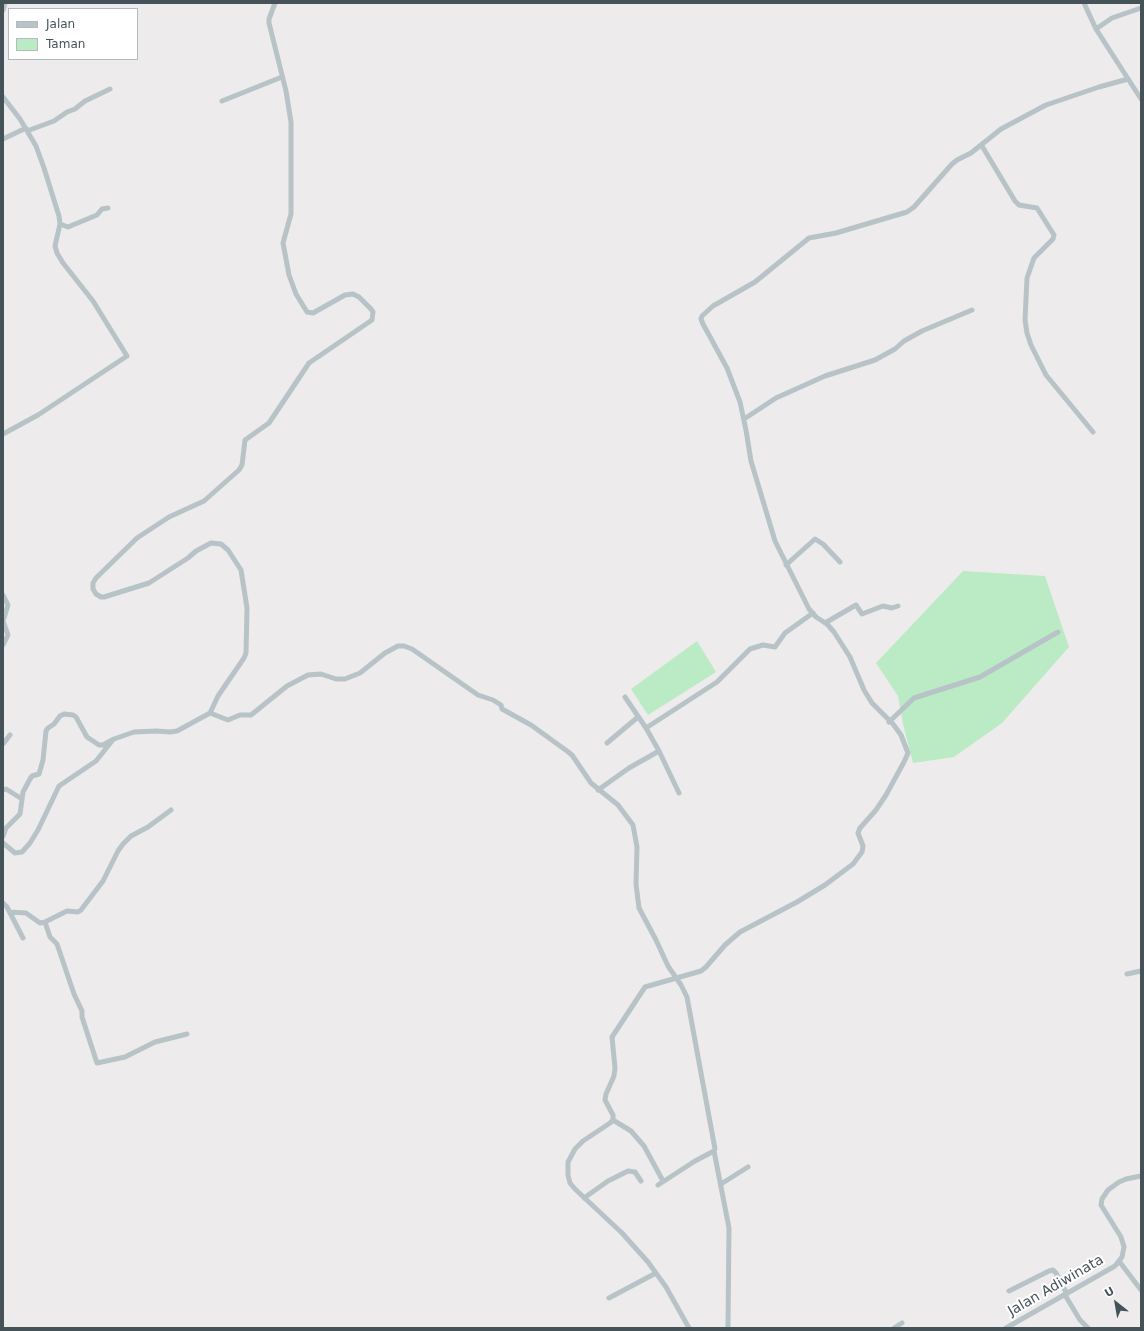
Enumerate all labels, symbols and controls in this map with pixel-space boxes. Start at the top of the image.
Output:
legend [8,8,138,60]
text: Jalan [46,17,75,31]
text: Taman [46,37,85,51]
street label: Jalan Adiwinata [1005,1252,1107,1320]
north arrow [1096,1283,1136,1323]
text: U [1102,1284,1117,1300]

